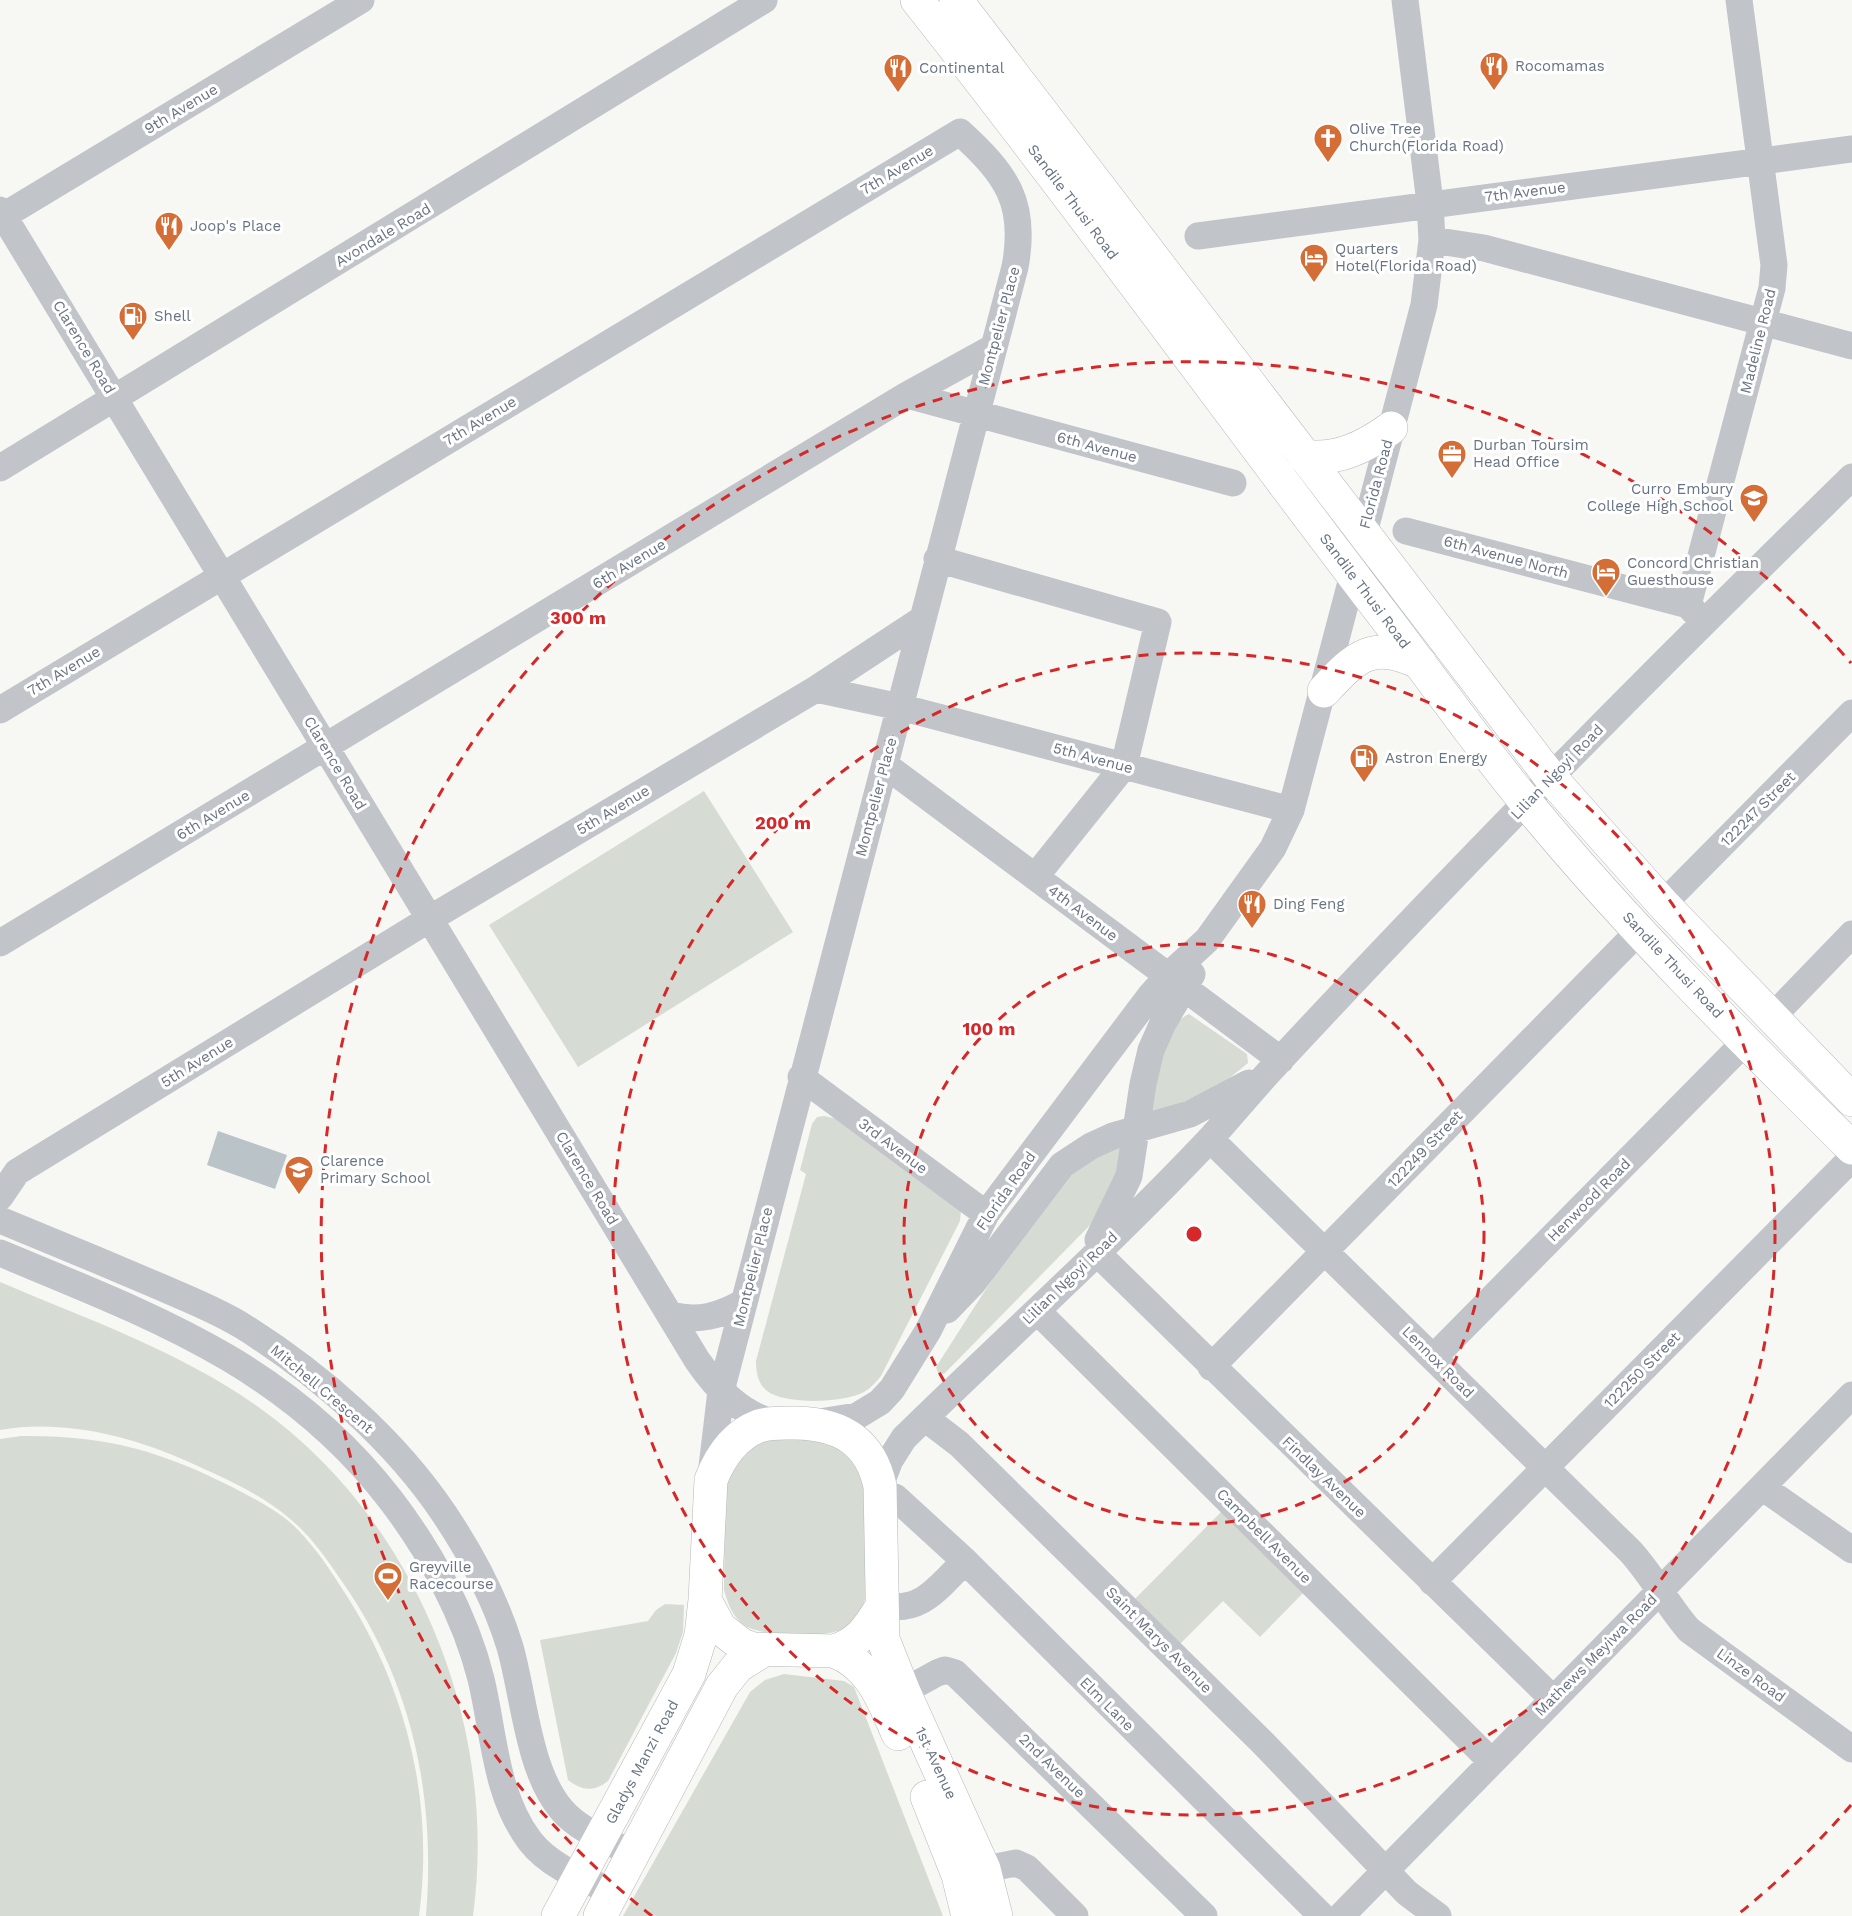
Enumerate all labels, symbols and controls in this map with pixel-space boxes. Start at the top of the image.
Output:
restaurant icon: Rocomamas [1478,50,1510,92]
restaurant icon: Continental [882,52,914,94]
place label: Rocomamas [1515,57,1605,75]
place label: Continental [919,59,1005,77]
street label: 9th Avenue [141,80,221,138]
place label: Olive Tree Church(Florida Road) [1349,120,1504,155]
church icon: Olive Tree Church(Florida Road) [1312,122,1344,164]
street label: 7th Avenue [857,141,937,199]
street label: Sandile Thusi Road [1024,141,1122,263]
street label: 7th Avenue [1483,178,1567,206]
street label: Avondale Road [332,199,434,271]
restaurant icon: Joop's Place [153,210,185,252]
place label: Joop's Place [190,217,281,235]
place label: Quarters Hotel(Florida Road) [1335,240,1477,275]
hotel icon: Quarters Hotel(Florida Road) [1298,242,1330,284]
street label: Montpelier Place [974,264,1024,388]
street label: Madeline Road [1736,287,1780,395]
street label: Clarence Road [49,297,119,397]
fuel station icon: Shell [117,300,149,342]
place label: Shell [154,307,191,325]
street label: 7th Avenue [440,392,520,450]
street label: 6th Avenue [1055,428,1139,466]
place label: Durban Toursim Head Office [1473,436,1589,471]
street label: Florida Road [1355,437,1397,531]
office icon: Durban Toursim Head Office [1436,438,1468,480]
place label: Curro Embury College High School [1587,480,1733,515]
school or university icon: Curro Embury College High School [1738,482,1770,524]
street label: Sandile Thusi Road [1316,530,1414,652]
street label: 6th Avenue North [1442,532,1570,582]
street label: 6th Avenue [589,535,669,593]
place label: Concord Christian Guesthouse [1627,554,1759,589]
hotel icon: Concord Christian Guesthouse [1590,556,1622,598]
text: 300 m [550,607,606,628]
street label: 7th Avenue [24,642,104,700]
street label: Clarence Road [300,713,370,813]
street label: Lilian Ngoyi Road [1507,721,1607,823]
street label: Montpelier Place [851,735,901,859]
street label: 5th Avenue [1051,739,1135,777]
fuel station icon: Astron Energy [1348,742,1380,784]
place label: Astron Energy [1385,749,1488,767]
street label: 122247 Street [1717,767,1800,850]
street label: 5th Avenue [573,781,653,839]
street label: 6th Avenue [173,786,253,844]
text: 200 m [755,812,811,833]
street label: 4th Avenue [1045,881,1121,945]
restaurant icon: Ding Feng [1236,888,1268,930]
place label: Ding Feng [1273,895,1344,913]
street label: Sandile Thusi Road [1619,908,1727,1022]
text: 100 m [962,1018,1016,1039]
street label: 5th Avenue [158,1033,236,1091]
street label: 122249 Street [1384,1106,1467,1191]
street label: 3rd Avenue [855,1114,931,1178]
street label: Clarence Road [552,1128,622,1228]
street label: Florida Road [972,1148,1040,1234]
place label: Clarence Primary School [320,1152,431,1187]
school or university icon: Clarence Primary School [283,1154,315,1196]
street label: Henwood Road [1544,1155,1634,1245]
street label: Montpelier Place [729,1205,777,1329]
centre of rings [1184,1224,1204,1244]
street label: Lilian Ngoyi Road [1019,1228,1121,1328]
street label: Lennox Road [1398,1322,1478,1402]
street label: 122250 Street [1600,1328,1684,1412]
street label: Mitchell Crescent [267,1341,378,1438]
street label: Findlay Avenue [1278,1433,1370,1521]
street label: Campbell Avenue [1213,1485,1315,1587]
place label: Greyville Racecourse [409,1558,494,1593]
sports icon: Greyville Racecourse [372,1560,404,1602]
street label: Saint Marys Avenue [1102,1583,1216,1697]
street label: Mathews Meyiwa Road [1531,1590,1661,1720]
street label: Linze Road [1713,1644,1789,1706]
street label: Elm Lane [1076,1673,1138,1735]
street label: Gladys Manzi Road [602,1697,682,1827]
street label: 1st Avenue [911,1724,961,1802]
street label: 2nd Avenue [1015,1730,1089,1802]

